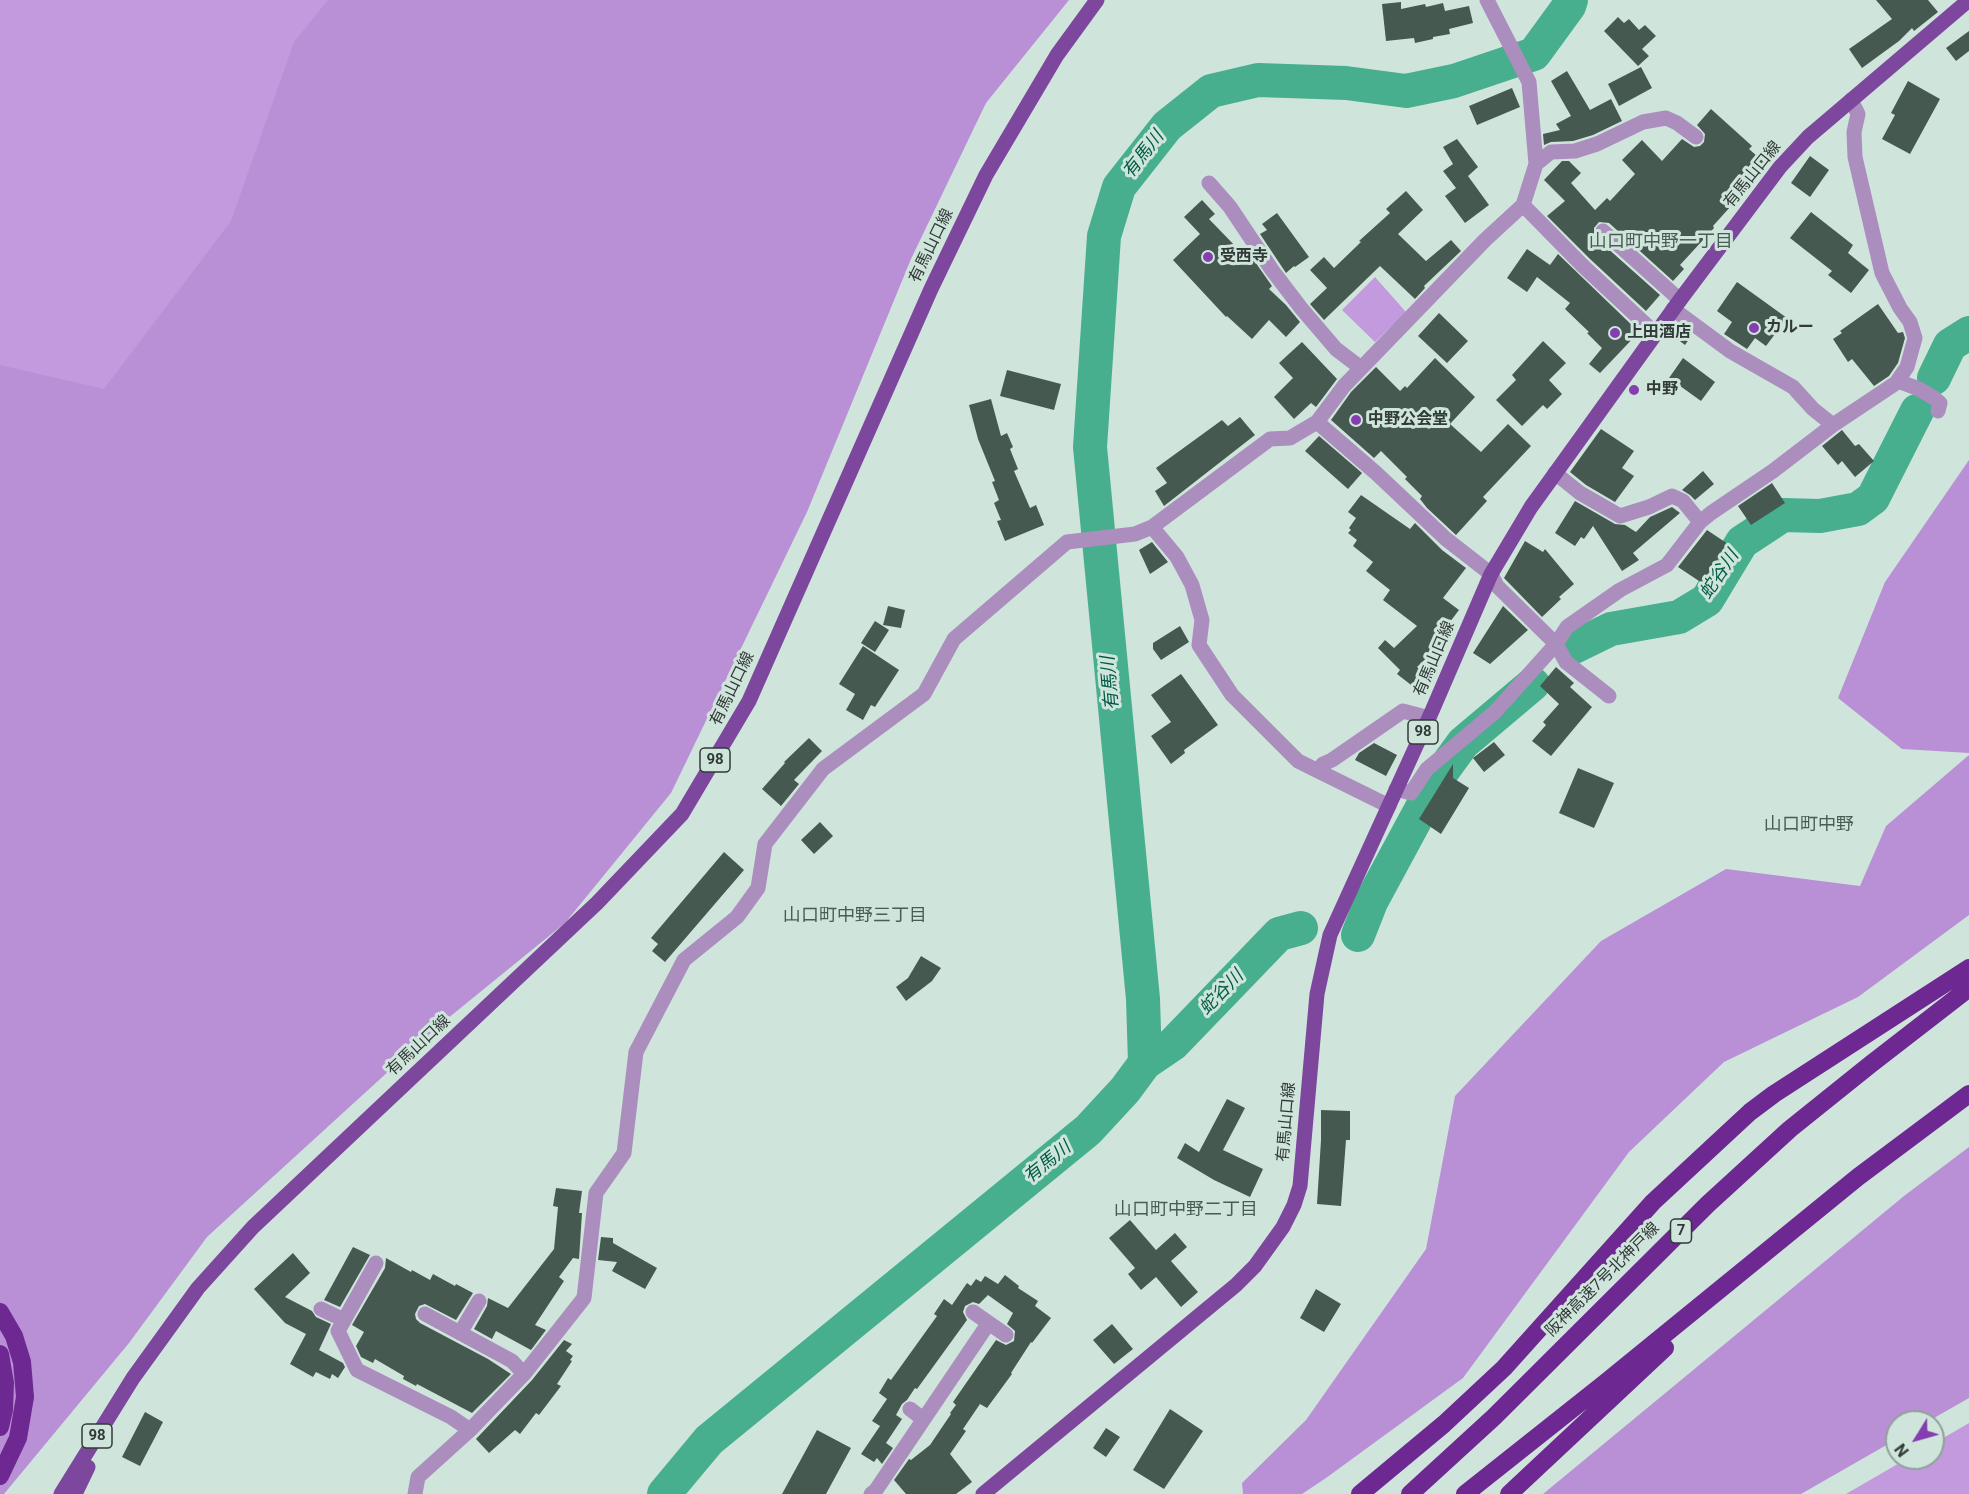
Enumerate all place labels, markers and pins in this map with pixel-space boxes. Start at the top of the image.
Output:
place label: 受西寺 [1220,247,1268,267]
marker: 受西寺 [1201,250,1215,264]
place label: カルー [1766,318,1814,338]
marker: カルー [1747,321,1761,335]
place label: 上田酒店 [1627,323,1691,343]
marker: 上田酒店 [1608,326,1622,340]
place label: 中野 [1646,380,1678,400]
marker: 中野 [1627,383,1641,397]
place label: 中野公会堂 [1368,410,1448,430]
marker: 中野公会堂 [1349,413,1363,427]

